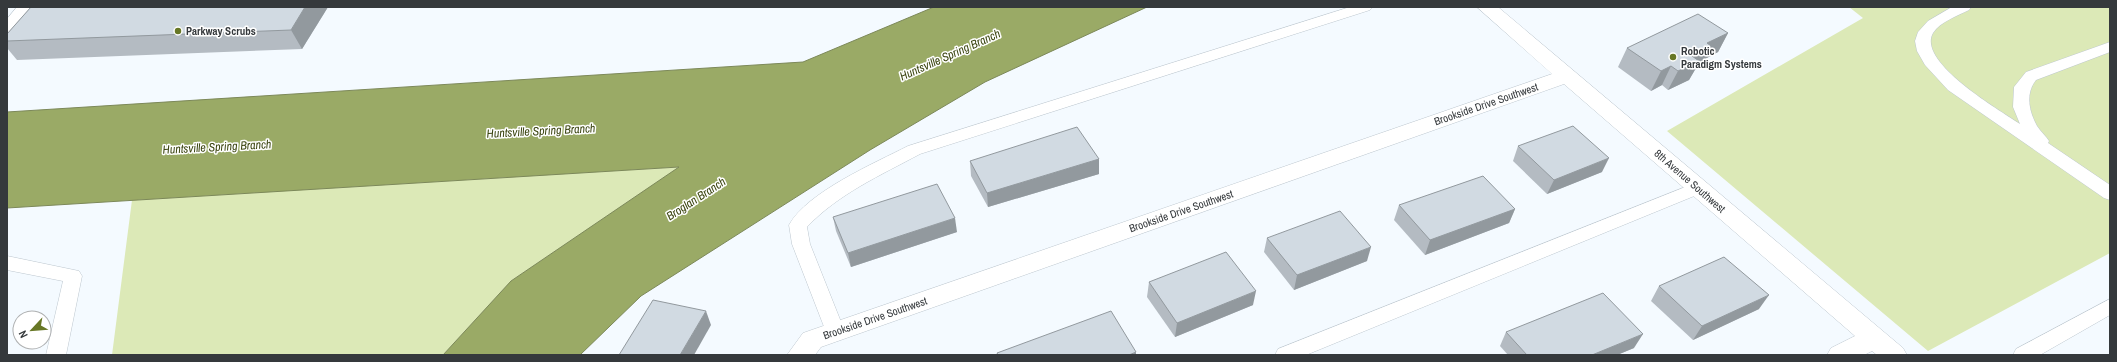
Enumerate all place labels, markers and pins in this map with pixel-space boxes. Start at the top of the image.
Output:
place label: Parkway Scrubs [186,24,256,38]
marker: Parkway Scrubs [173,26,183,36]
place label: Robotic Paradigm Systems [1681,44,1762,71]
marker: Robotic Paradigm Systems [1668,52,1678,62]

